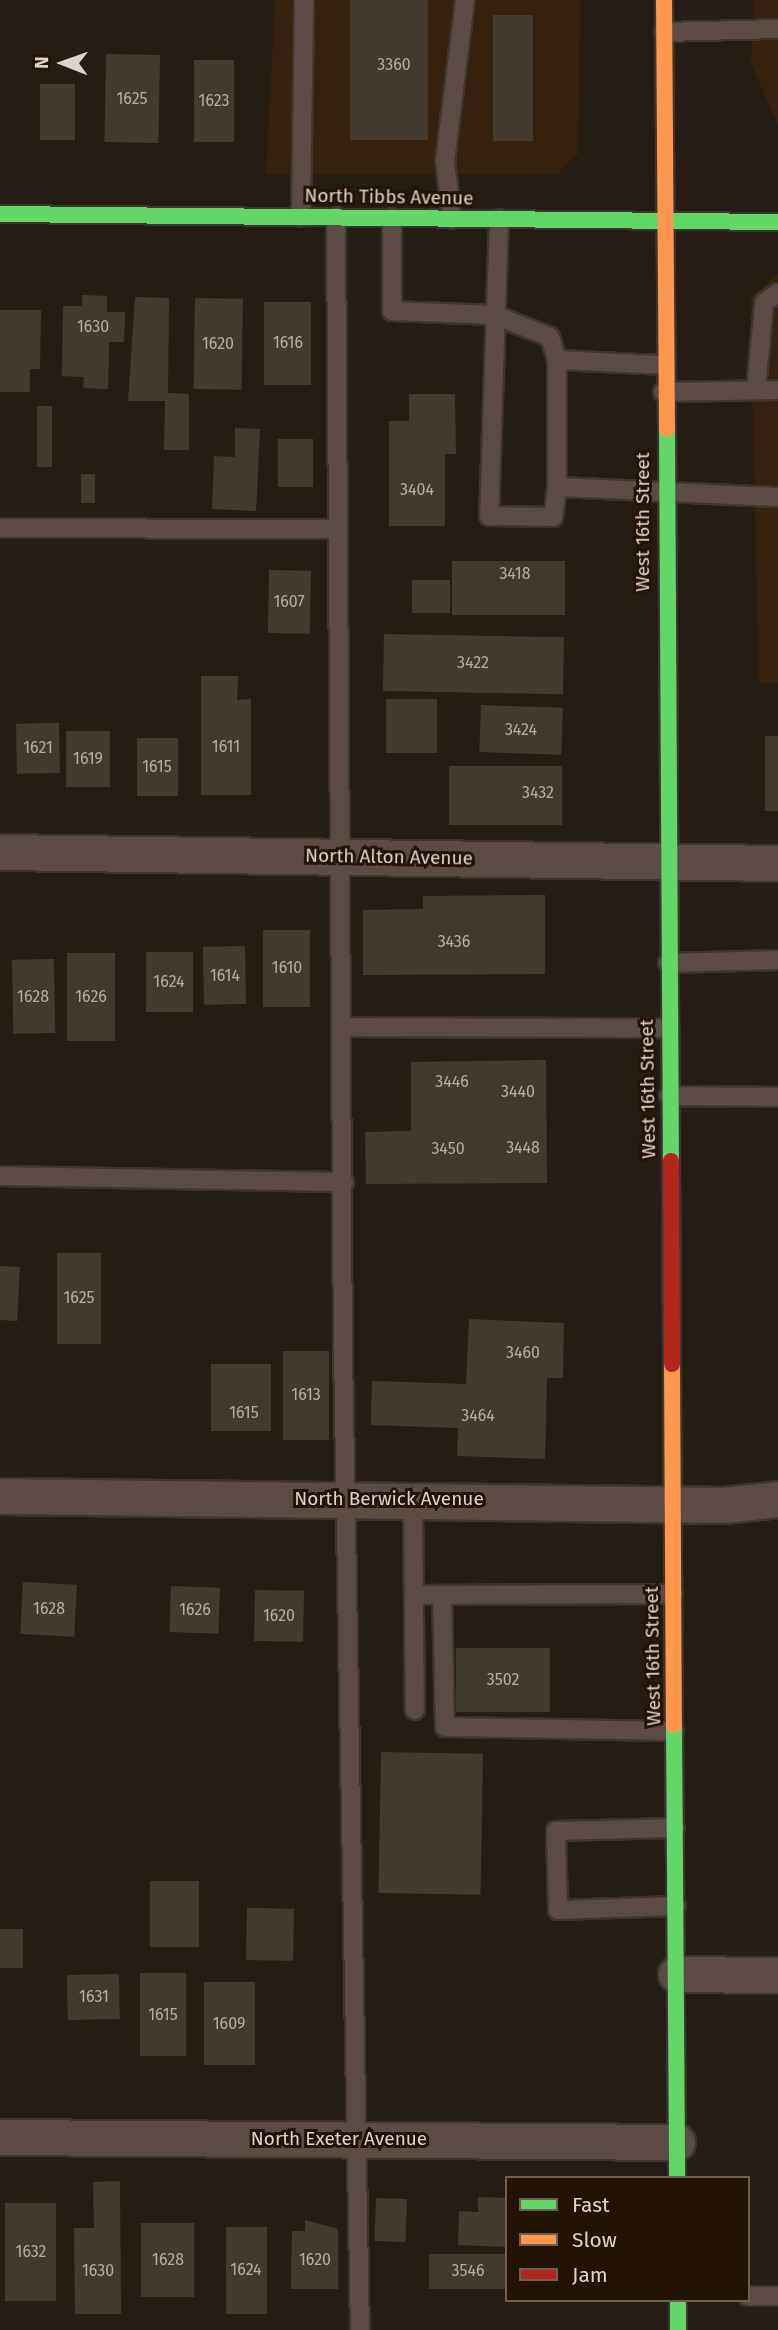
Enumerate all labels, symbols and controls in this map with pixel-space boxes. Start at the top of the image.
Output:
north arrow [28,28,98,98]
house number: 3360 [377,55,411,75]
text: N [30,56,53,69]
house number: 1625 [116,89,148,109]
house number: 1623 [198,91,230,111]
street label: North Tibbs Avenue [304,184,474,210]
house number: 1630 [77,317,109,337]
house number: 1616 [273,333,303,353]
house number: 1620 [202,334,234,354]
street label: West 16th Street [632,452,654,592]
house number: 3404 [400,480,434,500]
house number: 3418 [499,564,531,584]
house number: 1607 [273,592,305,612]
house number: 3422 [457,653,489,673]
house number: 3424 [505,720,537,740]
house number: 1611 [212,737,240,757]
house number: 1621 [23,738,53,758]
house number: 1619 [73,749,103,769]
house number: 1615 [142,757,172,777]
house number: 3432 [522,783,554,803]
street label: North Alton Avenue [305,844,473,870]
house number: 3436 [438,932,470,952]
house number: 1610 [272,958,302,978]
house number: 1614 [210,966,240,986]
house number: 1624 [153,972,185,992]
house number: 1628 [17,987,49,1007]
house number: 1626 [75,987,107,1007]
street label: West 16th Street [635,1019,661,1159]
house number: 3446 [435,1072,469,1092]
house number: 3440 [501,1082,535,1102]
house number: 3448 [506,1138,540,1158]
house number: 3450 [431,1139,465,1159]
house number: 1625 [63,1288,95,1308]
house number: 3460 [506,1343,540,1363]
house number: 1613 [291,1385,321,1405]
house number: 1615 [229,1403,259,1423]
house number: 3464 [461,1406,495,1426]
street label: North Berwick Avenue [294,1488,484,1510]
street label: West 16th Street [640,1586,666,1726]
house number: 1628 [33,1599,65,1619]
house number: 1626 [179,1600,211,1620]
house number: 1620 [263,1606,295,1626]
house number: 3502 [487,1670,519,1690]
house number: 1631 [79,1987,109,2007]
house number: 1615 [148,2005,178,2025]
house number: 1609 [213,2014,245,2034]
street label: North Exeter Avenue [251,2128,427,2150]
legend [505,2176,750,2302]
text: Fast [572,2192,610,2218]
text: Slow [572,2227,617,2253]
house number: 1632 [15,2242,47,2262]
house number: 1628 [152,2250,184,2270]
house number: 1620 [299,2250,331,2270]
house number: 1624 [230,2260,262,2280]
house number: 1630 [82,2261,114,2281]
house number: 3546 [451,2261,485,2281]
text: Jam [572,2262,608,2288]

